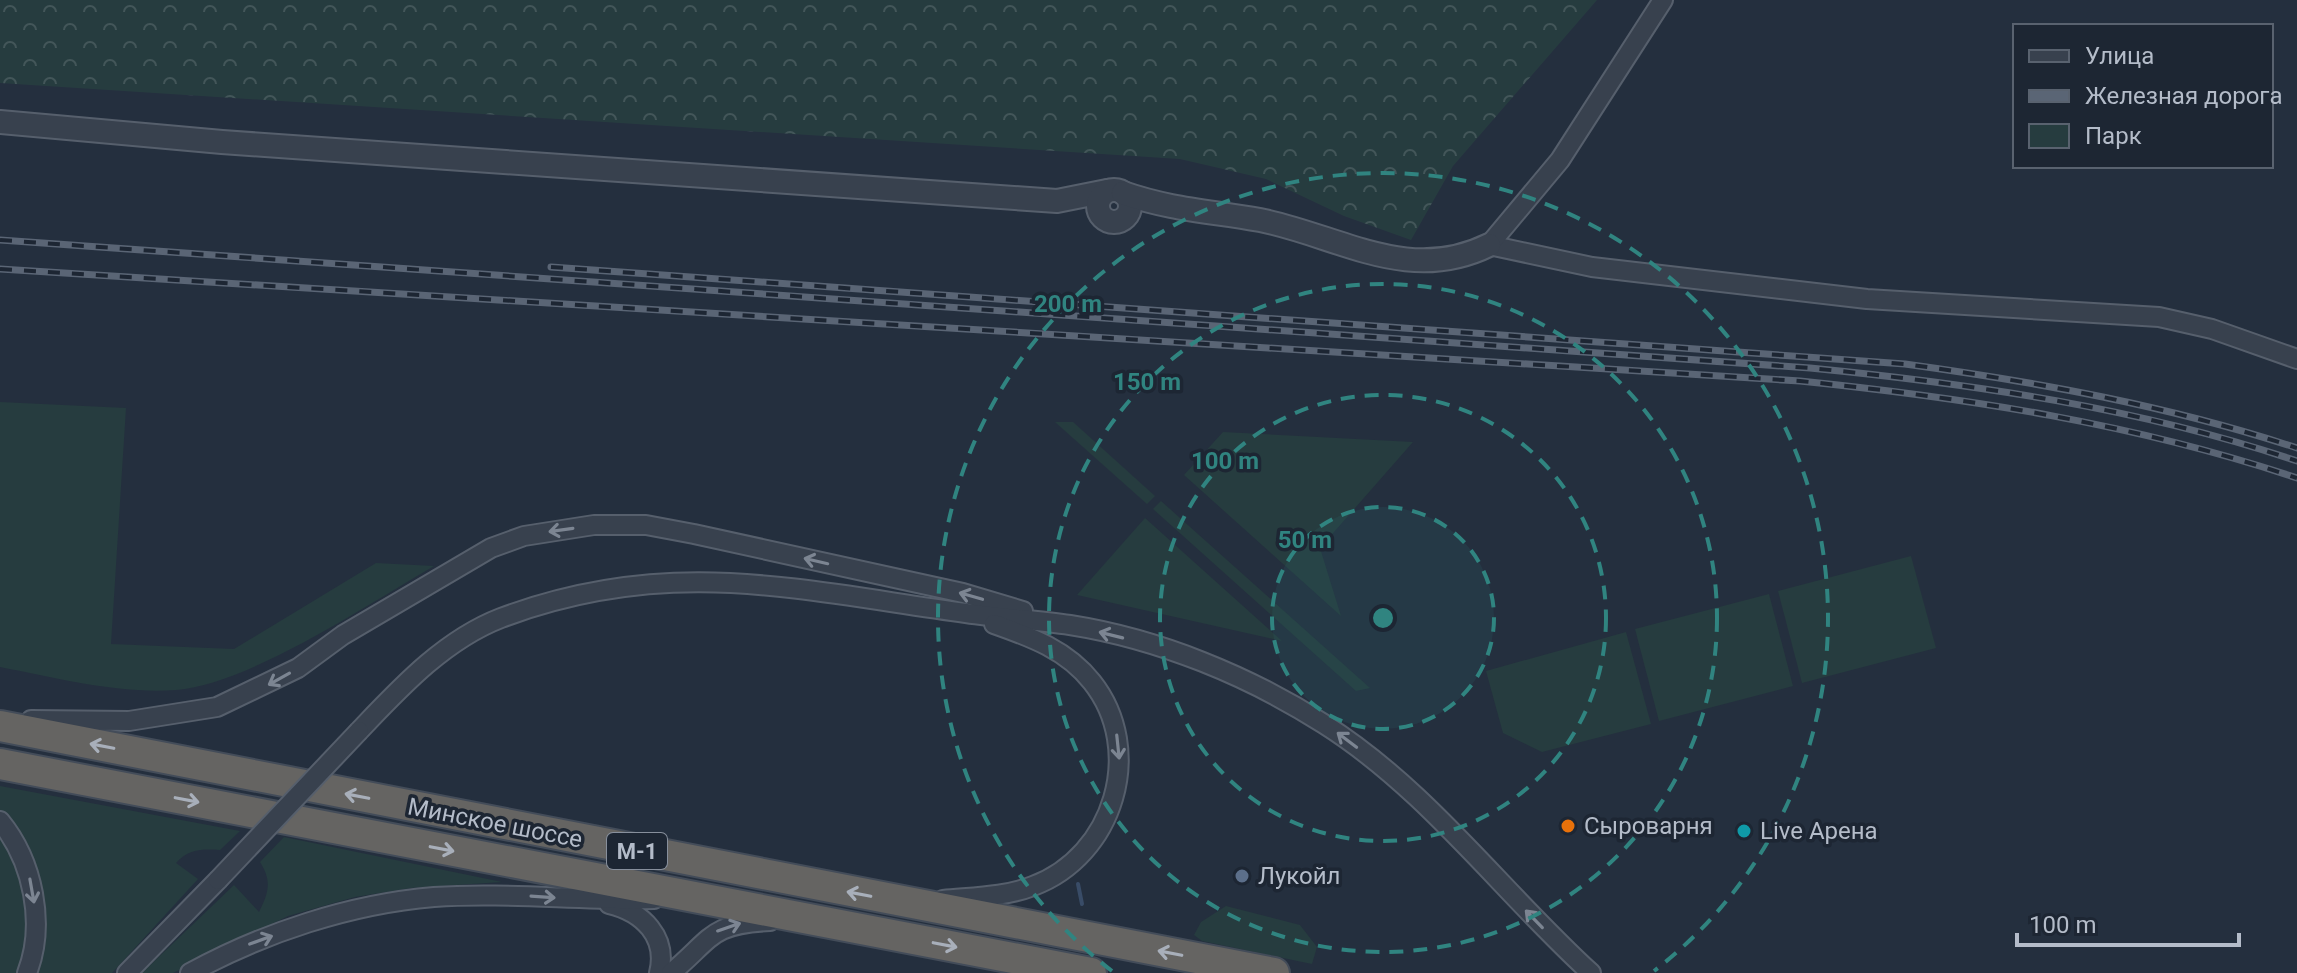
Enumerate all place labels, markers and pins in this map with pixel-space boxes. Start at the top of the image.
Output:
centre of rings [1369,604,1397,632]
place label: Сыроварня [1584,812,1713,840]
marker: Сыроварня [1559,817,1577,835]
place label: Live Арена [1760,817,1878,845]
marker: Live Арена [1735,822,1753,840]
place label: Лукойл [1258,862,1341,890]
marker: Лукойл [1233,867,1251,885]

